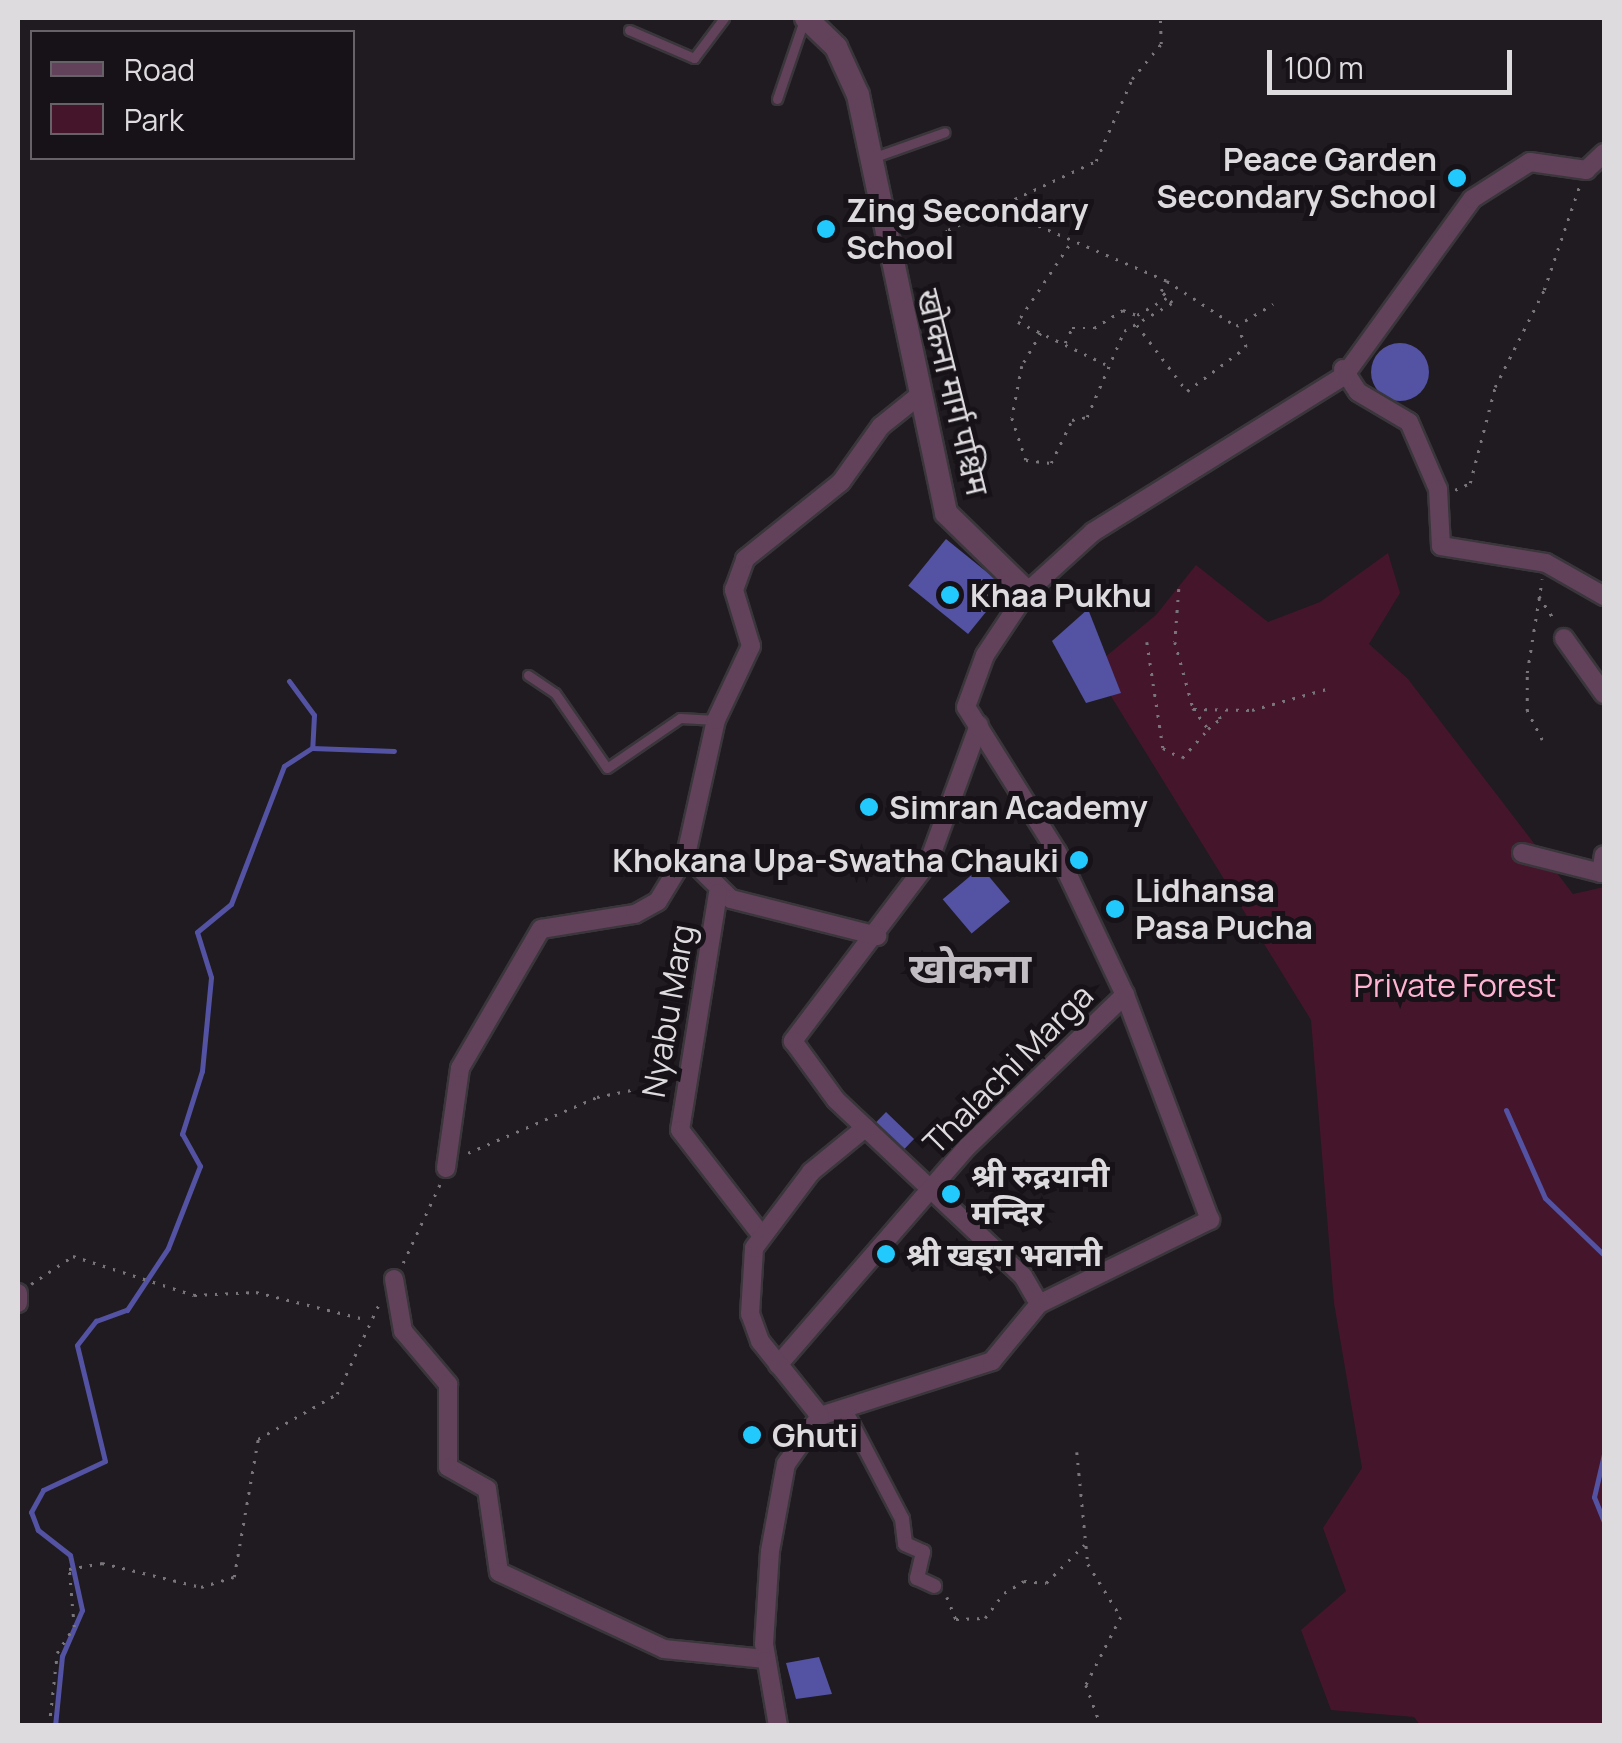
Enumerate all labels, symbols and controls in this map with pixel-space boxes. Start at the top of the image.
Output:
legend [30,30,355,160]
scale bar [1272,30,1517,92]
text: 100 m [1284,47,1364,88]
text: Road [124,49,195,90]
text: Park [124,99,184,140]
place label: Peace Garden Secondary School [1157,141,1437,216]
marker: Peace Garden Secondary School [1446,167,1468,189]
place label: Zing Secondary School [846,192,1088,267]
marker: Zing Secondary School [815,218,837,240]
street label: खोकना मार्ग पश्चिम [909,285,997,499]
place label: Khaa Pukhu [970,576,1152,614]
marker: Khaa Pukhu [939,584,961,606]
place label: Simran Academy [889,788,1148,826]
marker: Simran Academy [858,796,880,818]
place label: Khokana Upa-Swatha Chauki [612,841,1059,879]
marker: Khokana Upa-Swatha Chauki [1068,849,1090,871]
place label: Lidhansa Pasa Pucha [1135,872,1313,947]
marker: Lidhansa Pasa Pucha [1104,898,1126,920]
street label: Nyabu Marg [634,922,702,1100]
district label: खोकना [909,942,1031,992]
park label: Private Forest [1354,966,1556,1004]
street label: Thalachi Marga [915,976,1101,1162]
place label: श्री रुद्रयानी मन्दिर [971,1157,1109,1232]
marker: श्री रुद्रयानी मन्दिर [940,1183,962,1205]
place label: श्री खड्ग भवानी [906,1235,1102,1273]
marker: श्री खड्ग भवानी [875,1243,897,1265]
place label: Ghuti [772,1416,858,1454]
marker: Ghuti [741,1424,763,1446]

